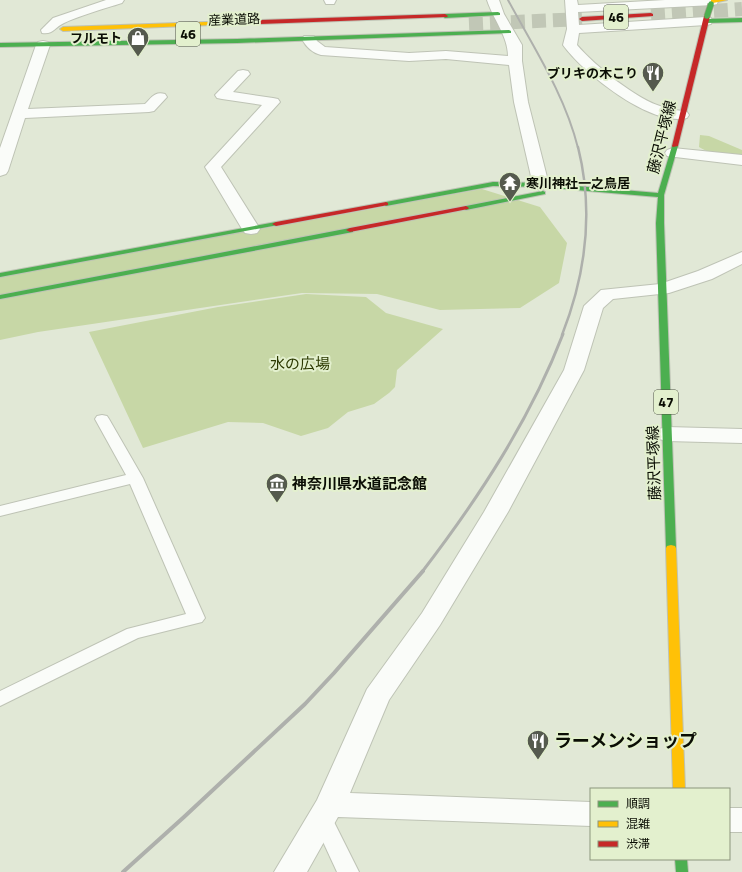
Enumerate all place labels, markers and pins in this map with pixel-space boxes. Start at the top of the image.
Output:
shop icon: フルモト [125,25,151,58]
place label: フルモト [70,28,122,48]
restaurant icon: ブリキの木こり [640,60,666,93]
place label: ブリキの木こり [547,63,638,83]
temple icon: 寒川神社一之鳥居 [497,170,523,203]
place label: 寒川神社一之鳥居 [526,173,630,193]
museum icon: 神奈川県水道記念館 [264,471,290,504]
place label: 神奈川県水道記念館 [291,472,427,495]
place label: ラーメンショップ [554,727,697,754]
restaurant icon: ラーメンショップ [525,728,551,761]

